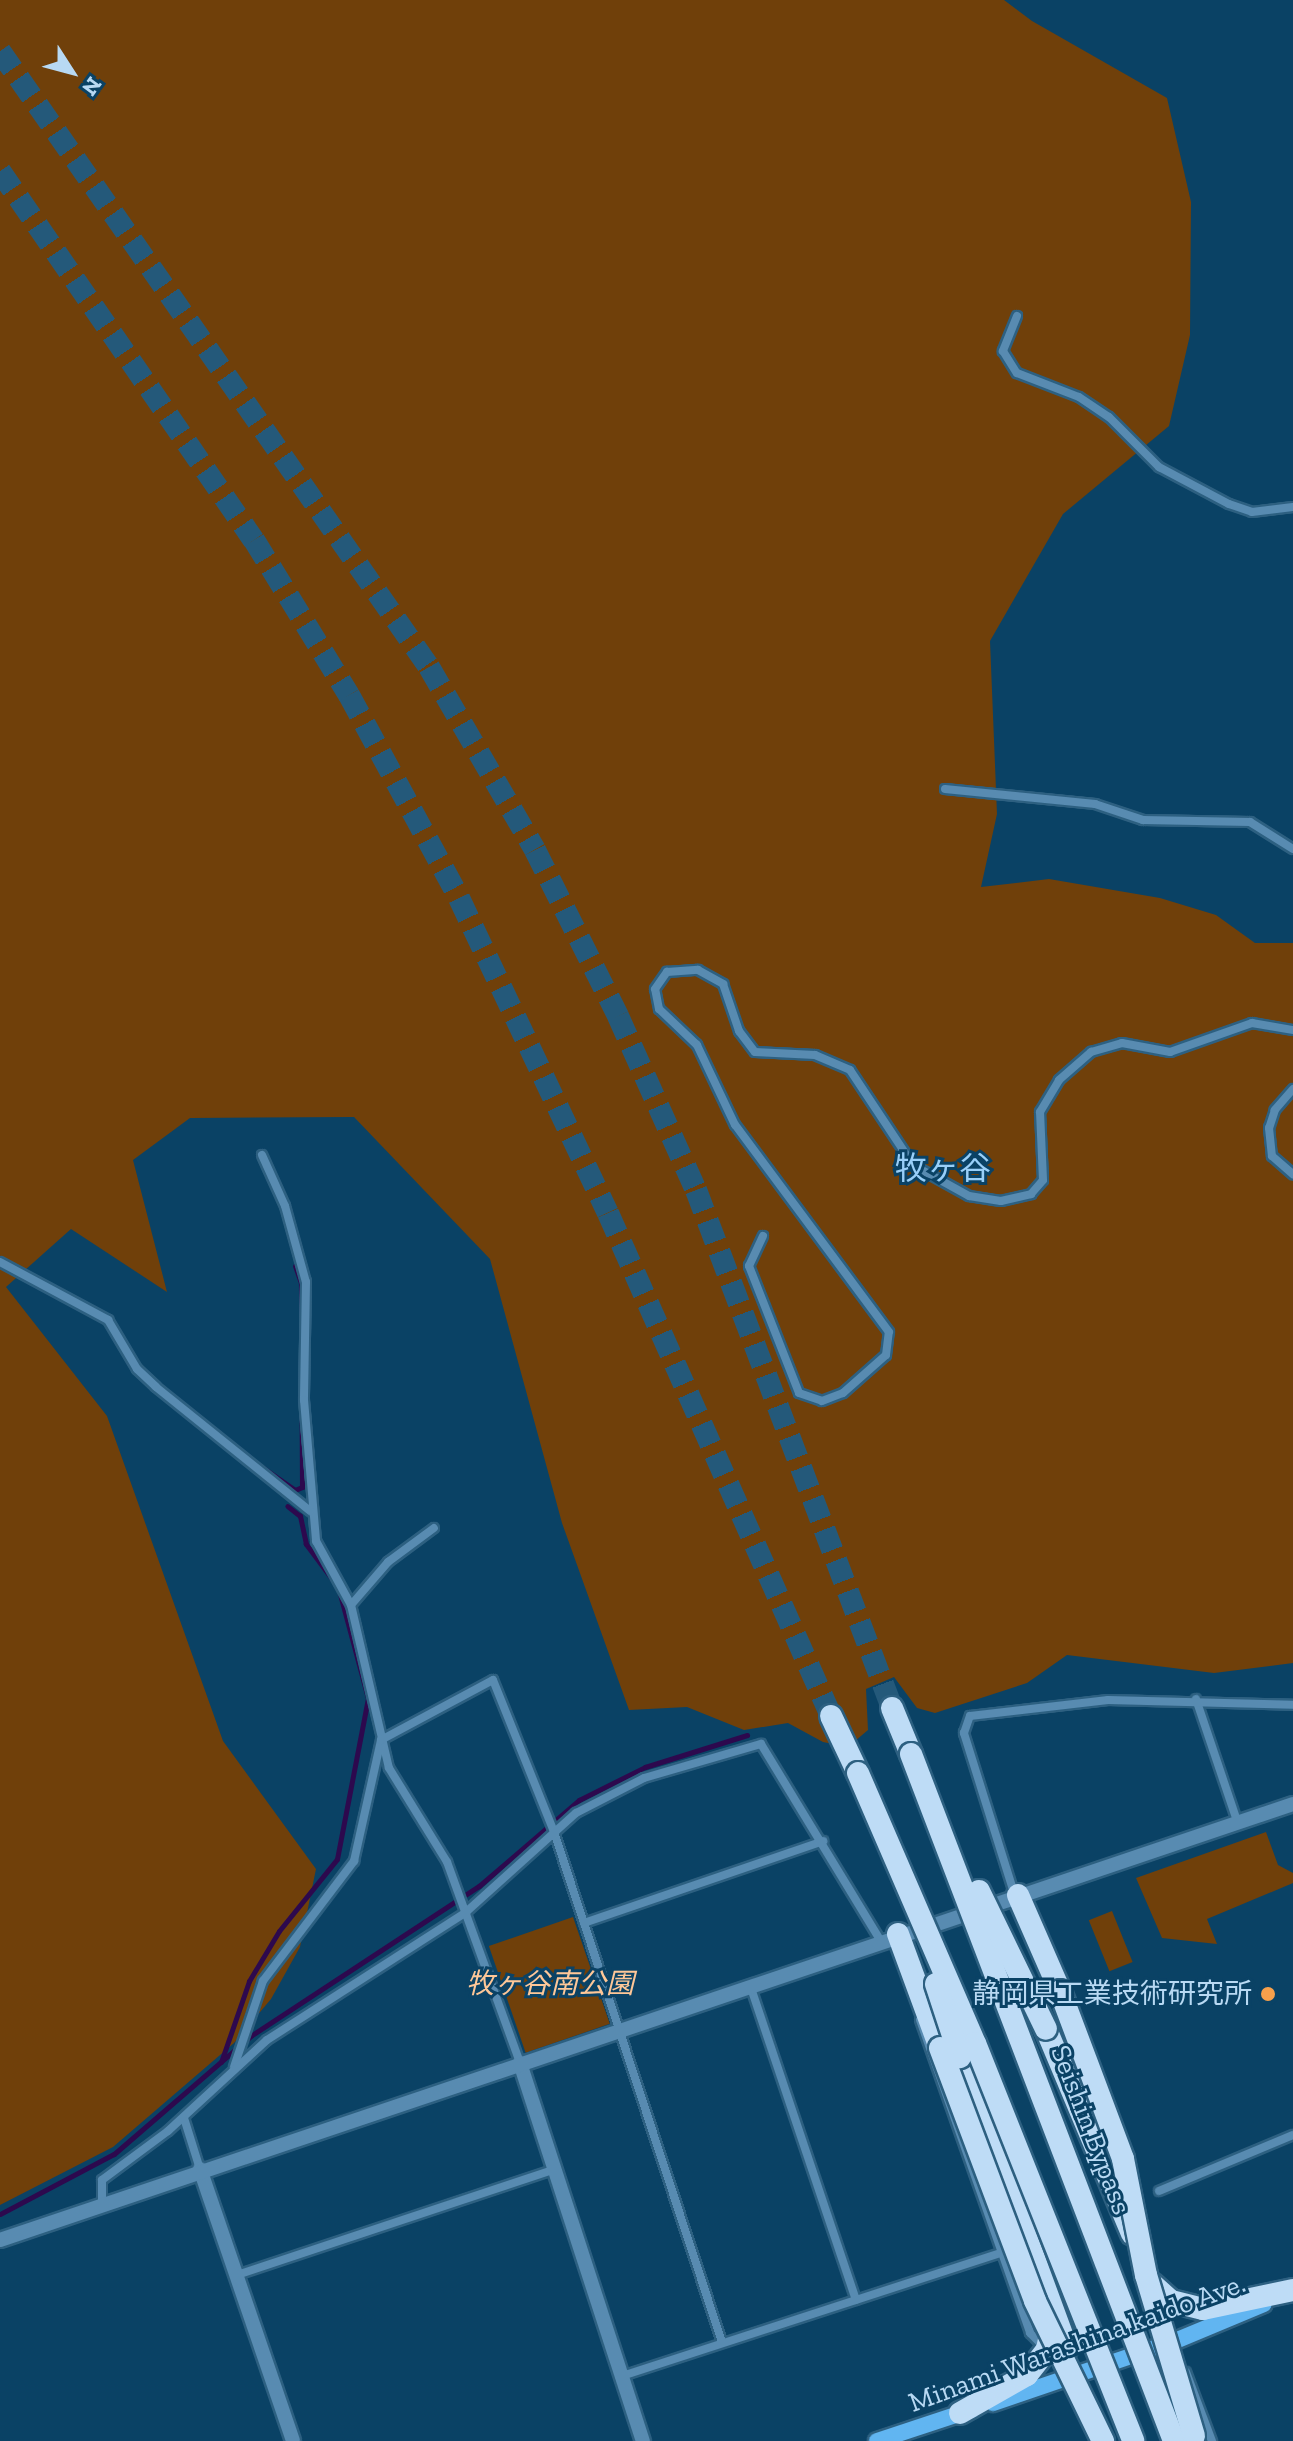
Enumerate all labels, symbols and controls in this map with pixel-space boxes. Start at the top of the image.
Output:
north arrow [32,32,112,112]
text: N [76,72,108,101]
district label: 牧ヶ谷 [895,1149,991,1187]
park label: 牧ヶ谷南公園 [466,1967,634,2001]
place label: 静岡県工業技術研究所 [972,1977,1252,2011]
marker: 静岡県工業技術研究所 [1259,1985,1277,2003]
street label: Seishin Bypass [1043,2041,1139,2219]
street label: Minami Warashina kaido Ave. [903,2266,1251,2420]

